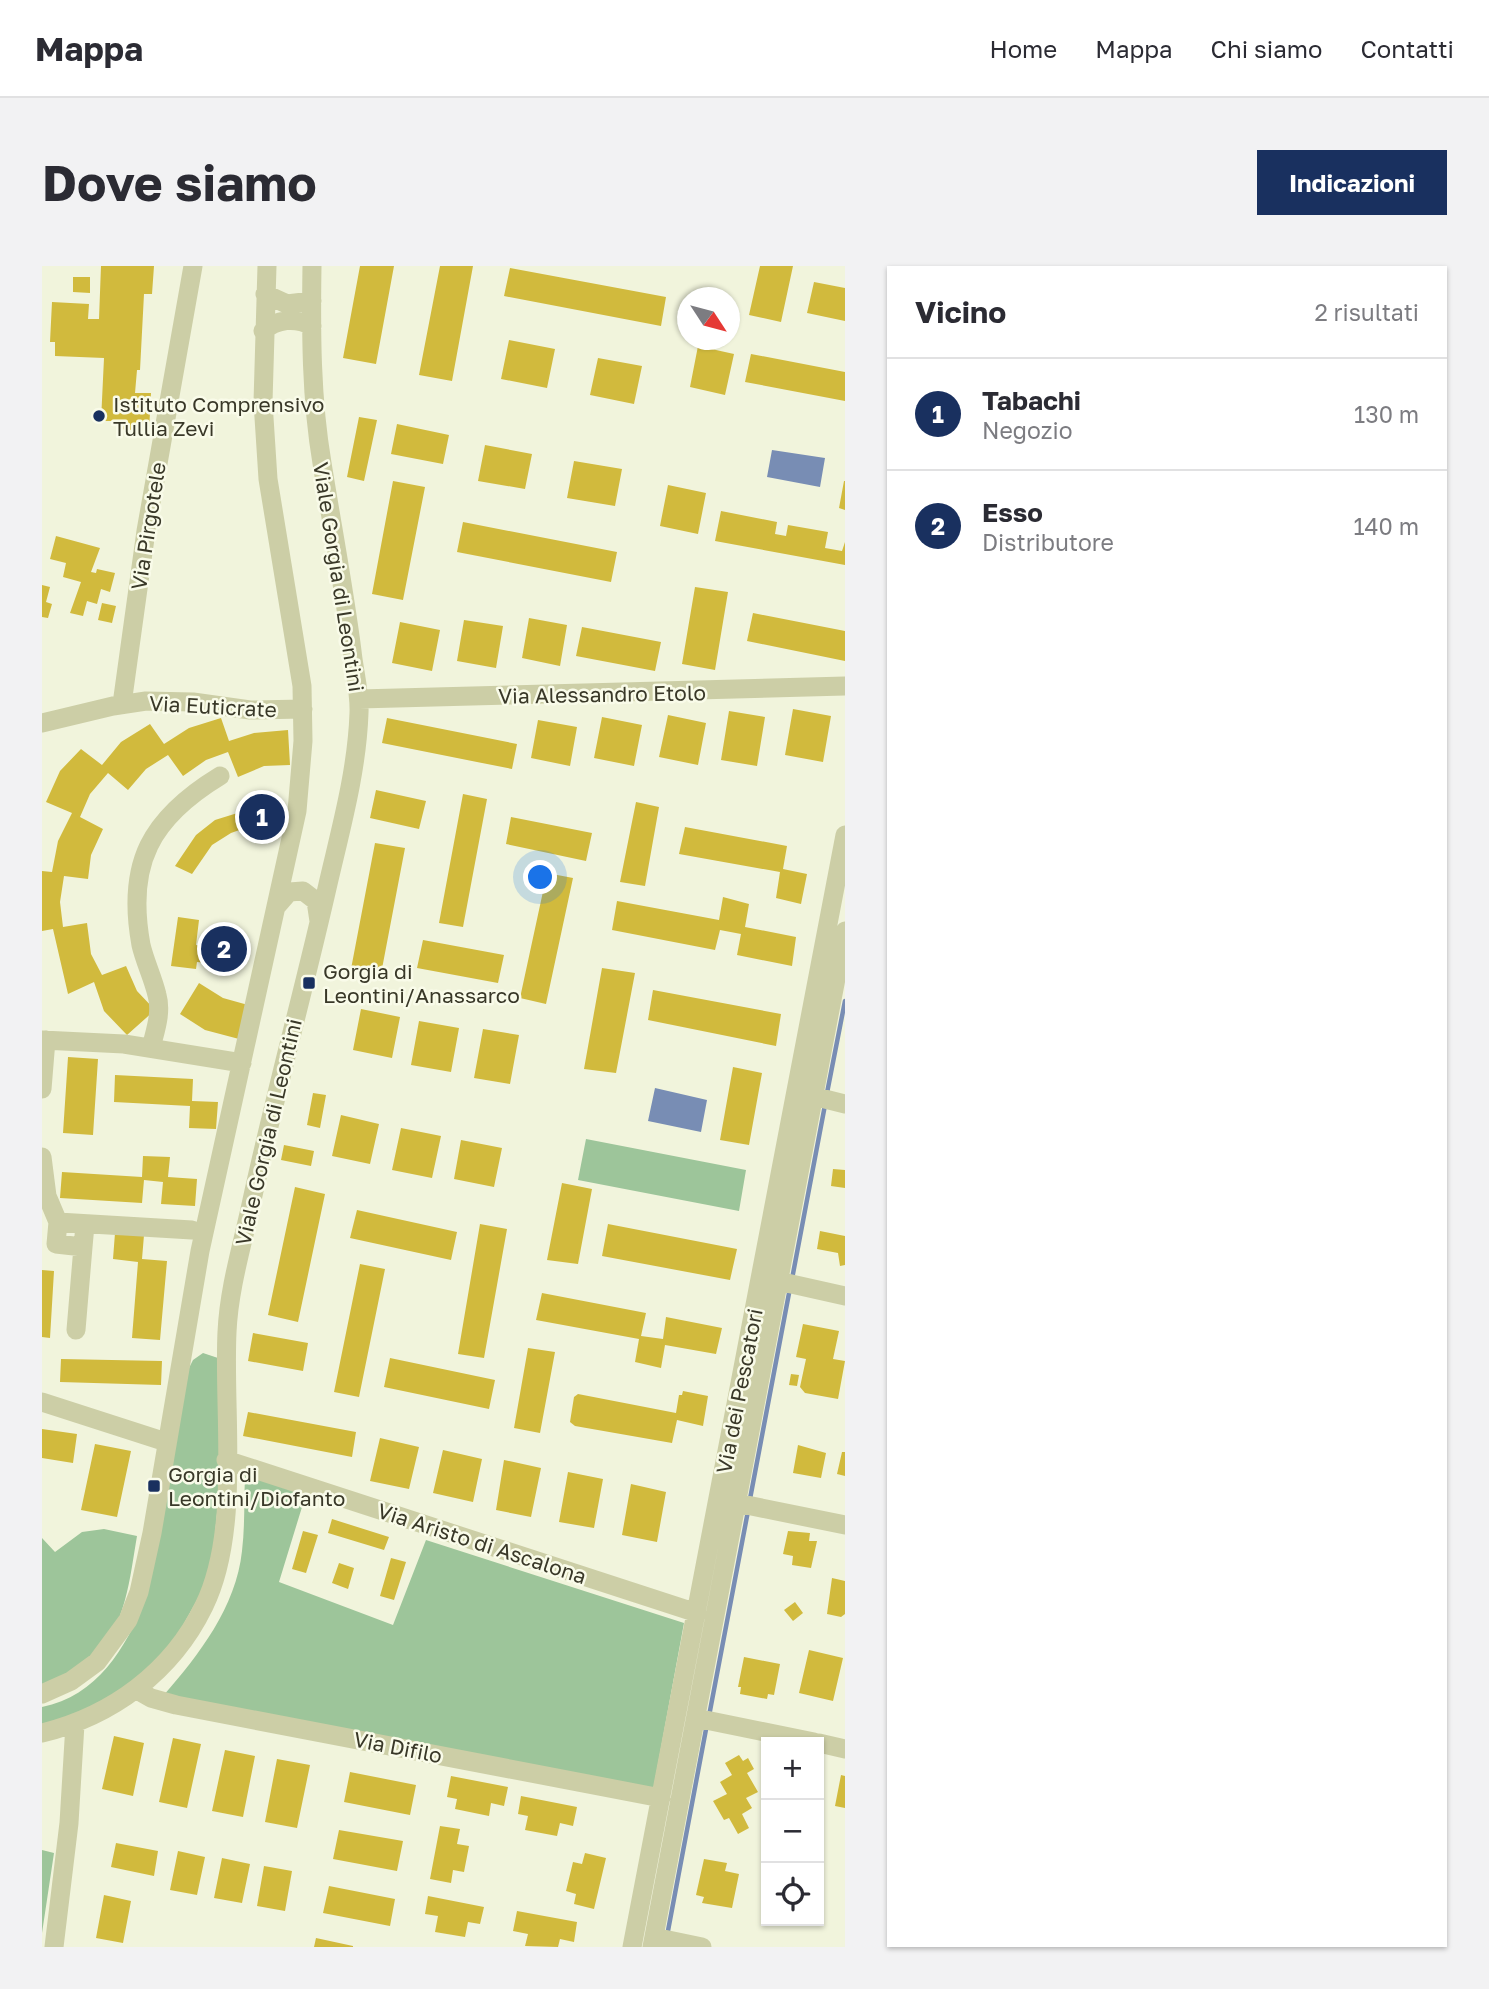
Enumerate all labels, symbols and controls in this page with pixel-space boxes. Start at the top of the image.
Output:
text: Mappa [35,29,143,68]
text: Home [989,34,1057,63]
text: Mappa [1095,34,1173,63]
text: Chi siamo [1211,34,1322,63]
text: Contatti [1360,34,1454,63]
button: Indicazioni [1257,150,1447,215]
text: Dove siamo [42,153,317,212]
north arrow [677,287,740,350]
text: Vicino [915,294,1006,330]
text: 2 risultati [1314,298,1419,326]
text: Tabachi [982,385,1081,416]
place label: Istituto Comprensivo Tullia Zevi [113,391,324,441]
text: 1 [932,400,944,428]
text: 130 m [1354,400,1419,428]
marker: Istituto Comprensivo Tullia Zevi [91,408,107,424]
text: Negozio [982,416,1072,444]
street label: Via Pirgotele [125,460,171,592]
street label: Viale Gorgia di Leontini [308,460,370,694]
text: Esso [982,497,1043,528]
text: 2 [931,512,945,540]
text: 140 m [1353,512,1419,540]
text: Distributore [982,528,1114,556]
street label: Via Alessandro Etolo [498,679,706,709]
street label: Via Euticrate [148,690,278,722]
pin: 1 [239,791,285,843]
your location [523,860,557,894]
pin: 2 [201,923,247,975]
place label: Gorgia di Leontini/Anassarco [323,958,520,1008]
marker: Gorgia di Leontini/Anassarco [301,975,317,991]
street label: Viale Gorgia di Leontini [229,1016,307,1248]
street label: Via dei Pescatori [710,1306,768,1476]
place label: Gorgia di Leontini/Diofanto [168,1461,345,1511]
marker: Gorgia di Leontini/Diofanto [146,1478,162,1494]
street label: Via Aristo di Ascalona [374,1497,590,1589]
street label: Via Difilo [352,1726,444,1768]
map controls [761,1737,824,1926]
button: + [761,1737,824,1800]
button: − [761,1800,824,1863]
button: locate [761,1863,824,1926]

